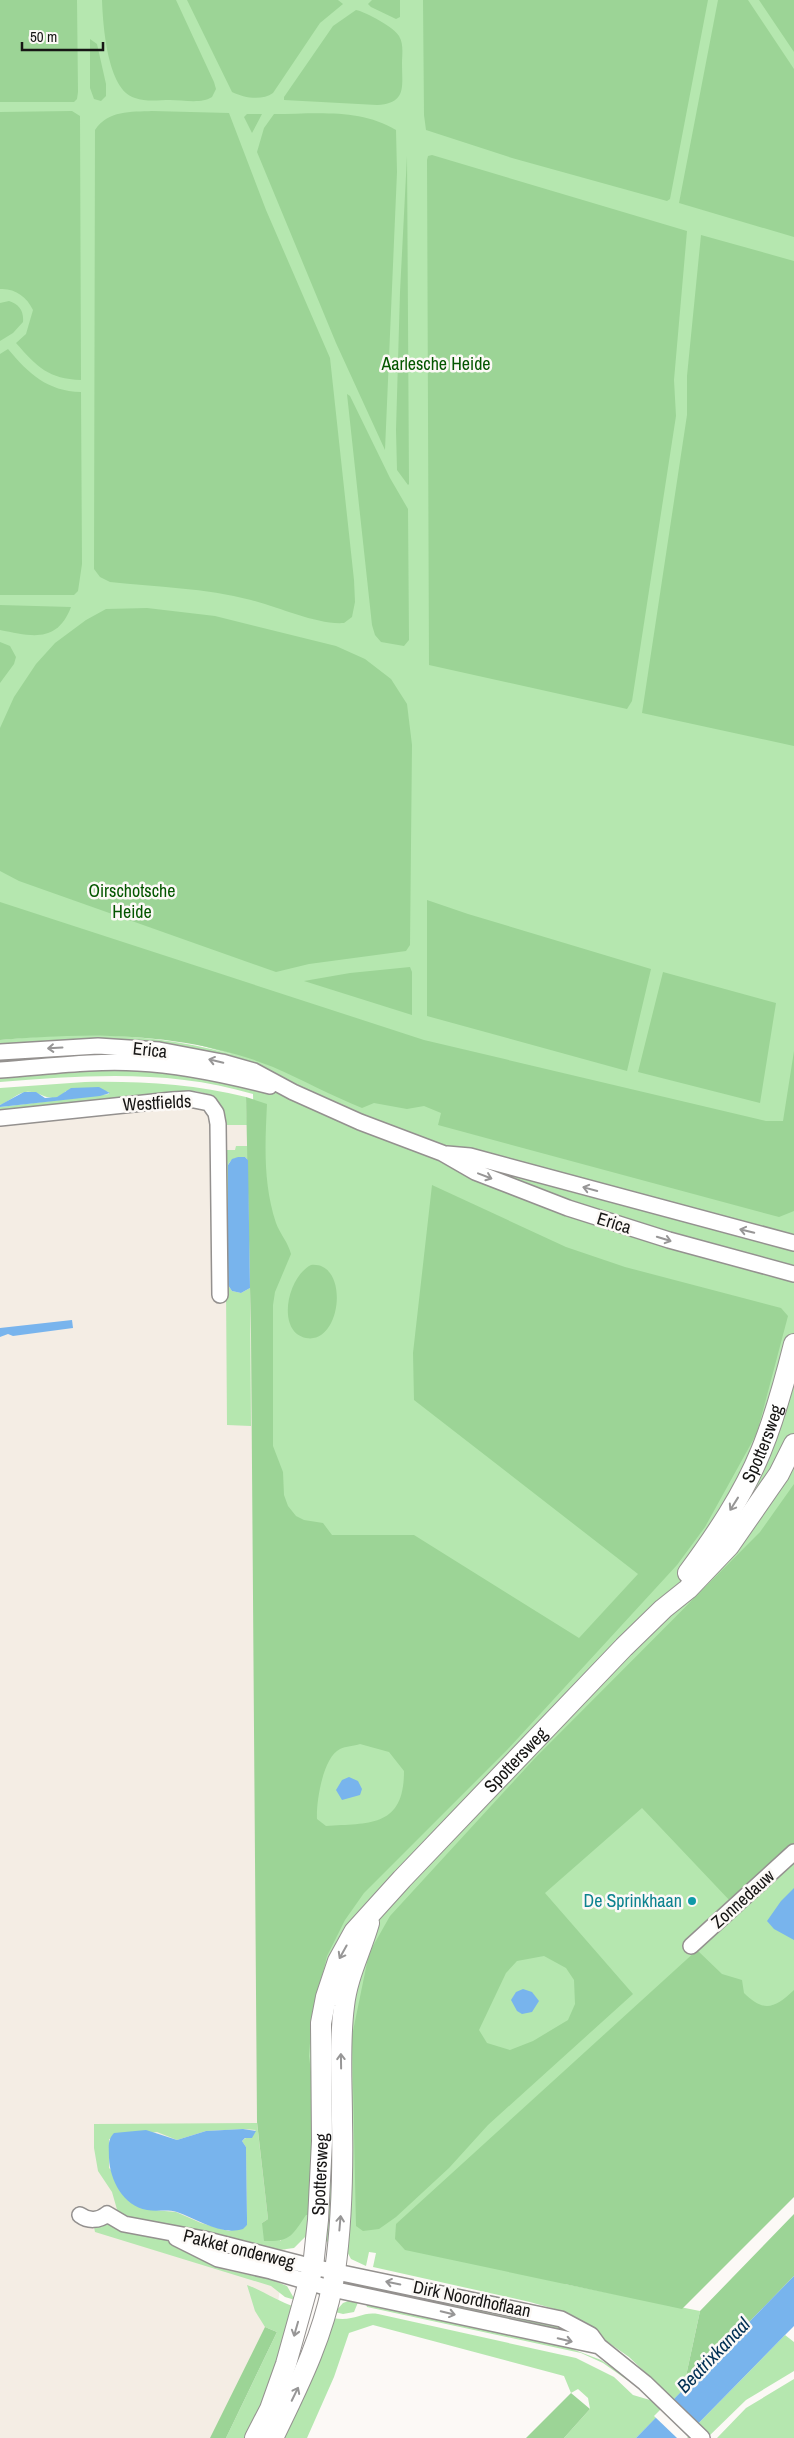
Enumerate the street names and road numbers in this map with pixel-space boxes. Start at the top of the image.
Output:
street label: Erica [132,1035,168,1064]
street label: Westfields [122,1088,192,1117]
street label: Erica [594,1206,634,1240]
street label: Spottersweg [735,1401,789,1487]
street label: Spottersweg [478,1721,553,1798]
street label: Zonnedauw [706,1863,780,1934]
street label: Spottersweg [305,2133,334,2216]
street label: Pakket onderweg [181,2223,298,2275]
street label: Dirk Noordhoflaan [411,2274,533,2323]

